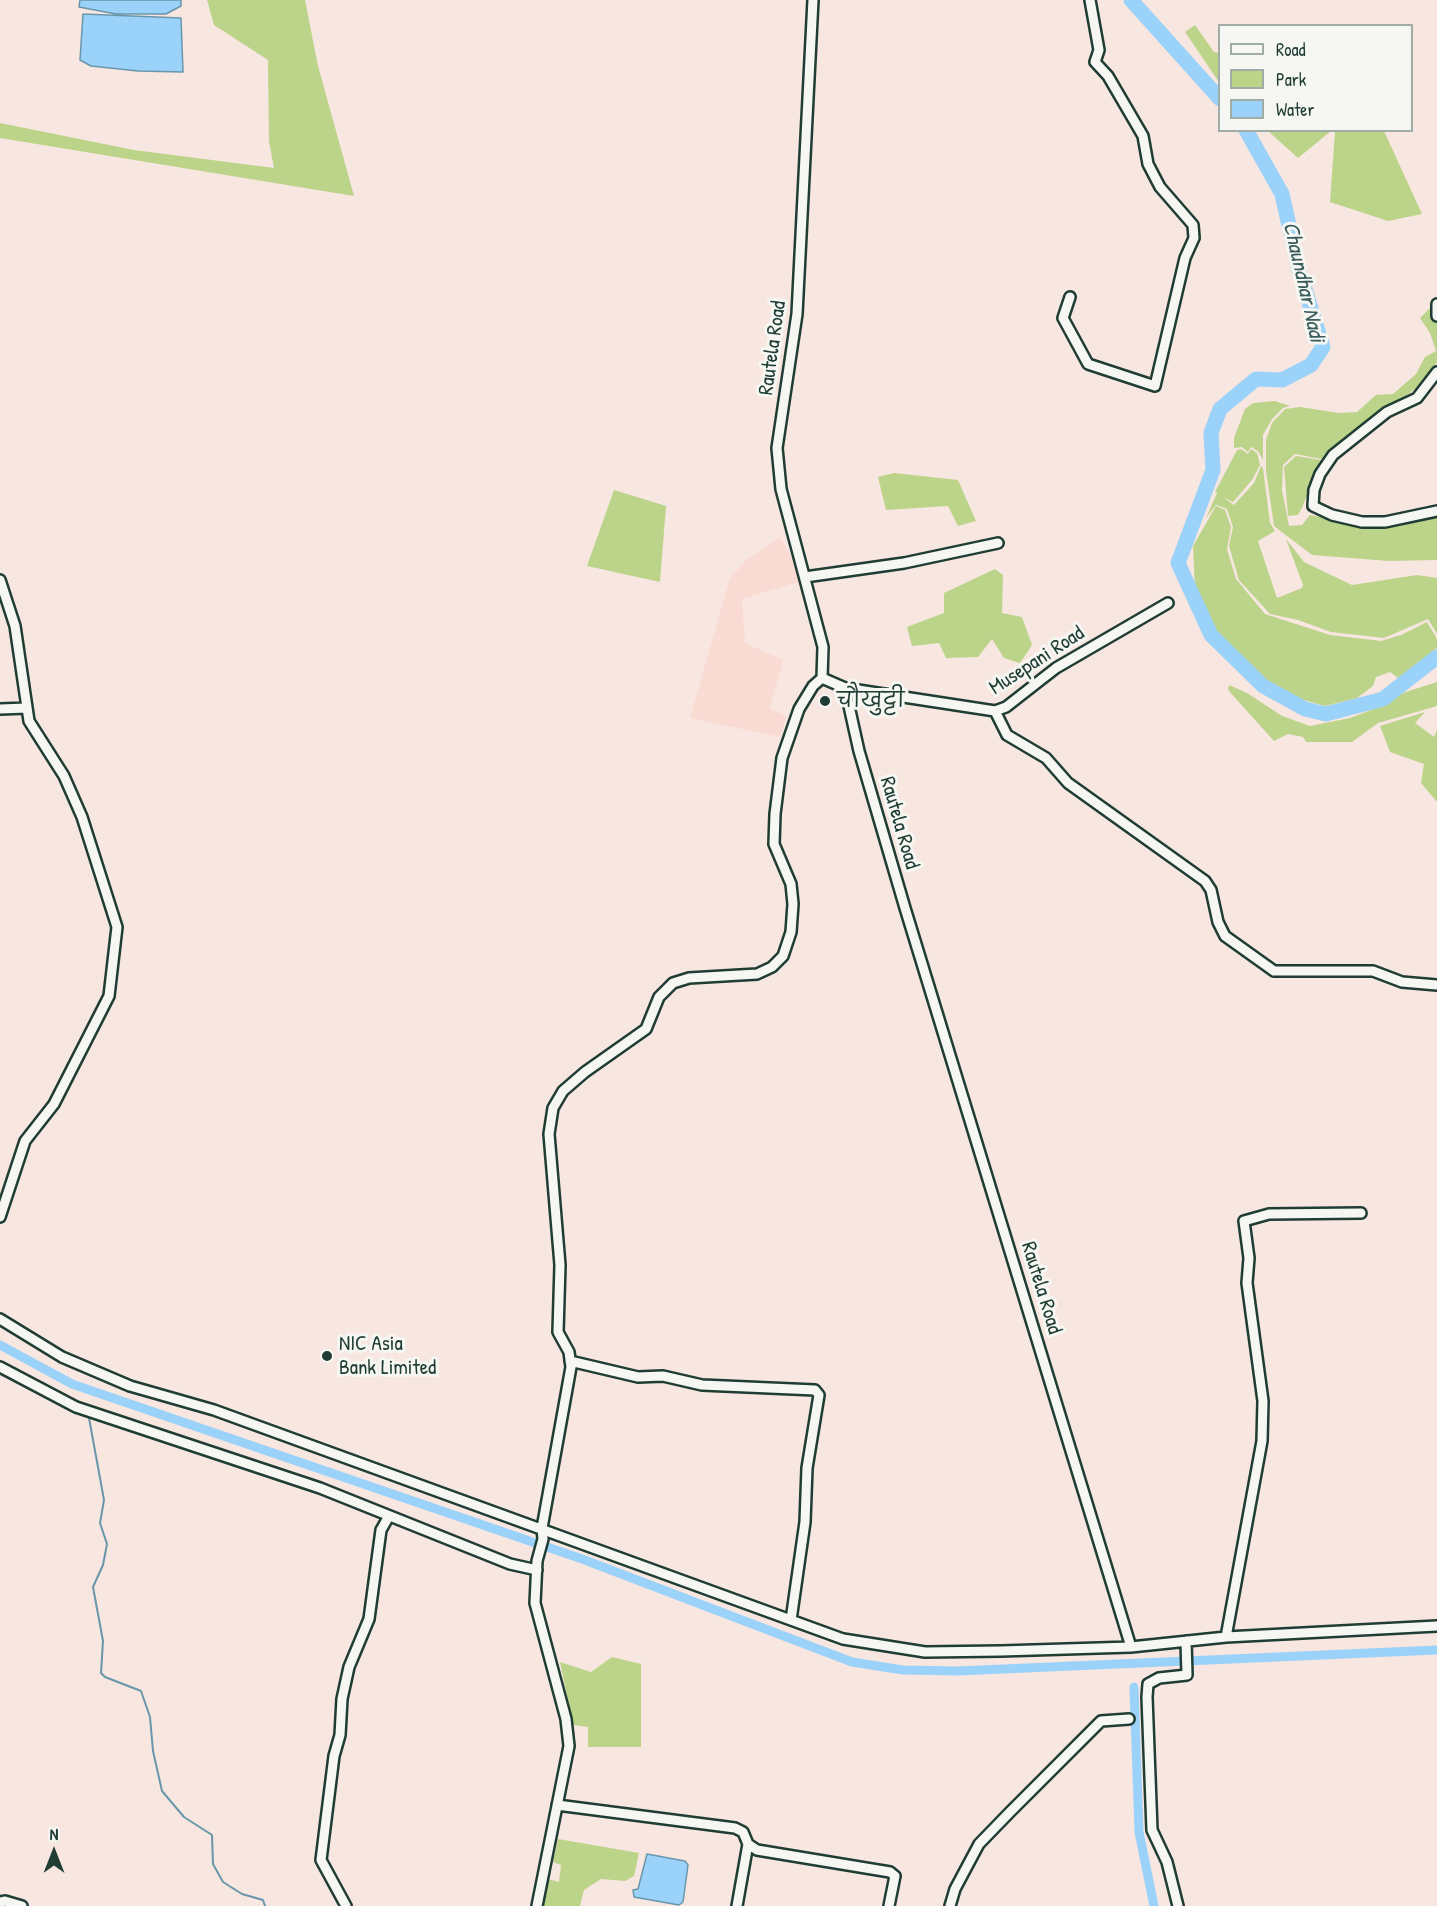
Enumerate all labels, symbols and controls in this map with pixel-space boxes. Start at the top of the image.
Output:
legend [1218,24,1413,132]
text: Road [1276,37,1306,62]
text: Park [1276,67,1306,92]
text: Water [1276,97,1314,122]
water label: Chaundhar Nadi [1276,219,1330,345]
street label: Rautela Road [754,299,792,397]
street label: Musepani Road [985,621,1089,701]
place label: चौखुट्टी [837,688,905,714]
marker: चौखुट्टी [818,694,832,708]
street label: Rautela Road [874,774,924,872]
street label: Rautela Road [1015,1239,1067,1337]
place label: NIC Asia Bank Limited [339,1331,436,1381]
marker: NIC Asia Bank Limited [320,1349,334,1363]
north arrow [24,1822,84,1882]
text: N [50,1823,58,1845]

